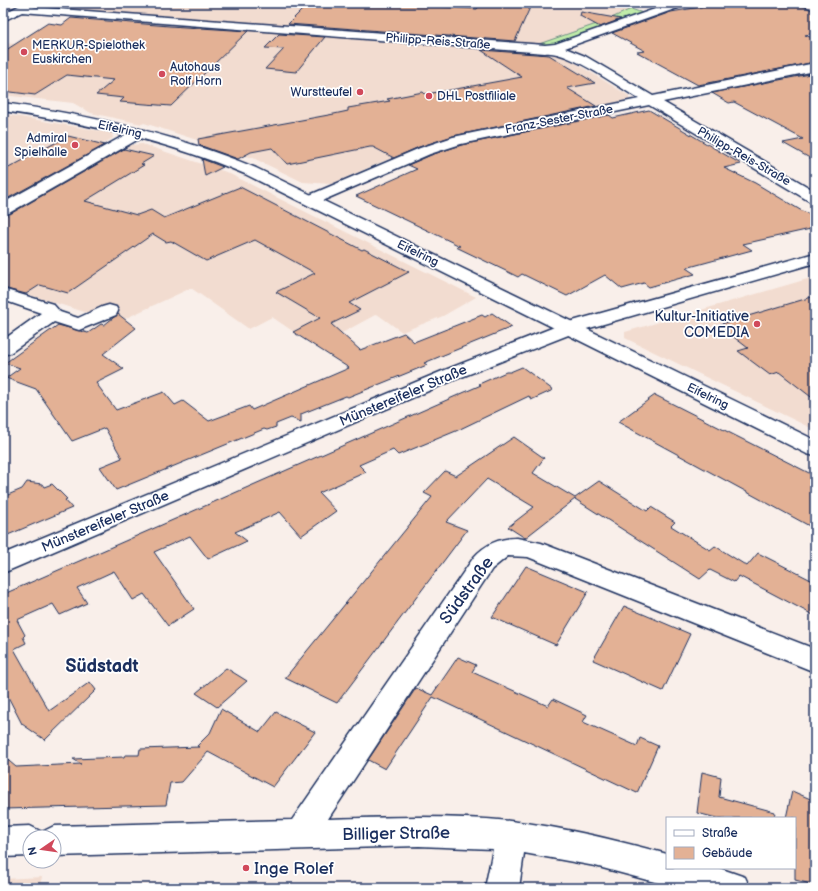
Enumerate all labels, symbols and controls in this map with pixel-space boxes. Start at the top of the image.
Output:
street label: Philipp-Reis-Straße [385,30,491,53]
place label: MERKUR-Spielothek Euskirchen [32,38,145,67]
marker: MERKUR-Spielothek Euskirchen [19,47,29,57]
place label: Autohaus Rolf Horn [170,60,222,89]
marker: Autohaus Rolf Horn [157,69,167,79]
place label: Wurstteufel [291,85,352,100]
marker: Wurstteufel [355,87,365,97]
place label: DHL Postfiliale [437,89,516,104]
marker: DHL Postfiliale [424,91,434,101]
street label: Franz-Sester-Straße [504,102,614,137]
street label: Eifelring [96,117,143,142]
street label: Philipp-Reis-Straße [694,124,793,189]
place label: Admiral Spielhalle [14,131,67,160]
marker: Admiral Spielhalle [70,140,80,150]
street label: Eifelring [394,237,441,270]
place label: Kultur-Initiative COMEDIA [655,308,749,341]
marker: Kultur-Initiative COMEDIA [752,319,762,329]
street label: Münstereifeler Straße [337,361,470,430]
street label: Eifelring [684,380,731,413]
street label: Münstereifeler Straße [39,487,172,556]
street label: Südstraße [436,553,498,628]
district label: Südstadt [66,656,139,677]
legend [666,817,796,869]
street label: Billiger Straße [342,823,450,845]
text: Straße [702,826,738,841]
north arrow [22,829,62,869]
text: N [25,846,40,857]
text: Gebäude [702,846,752,861]
place label: Inge Rolef [254,859,335,879]
marker: Inge Rolef [241,863,251,873]

